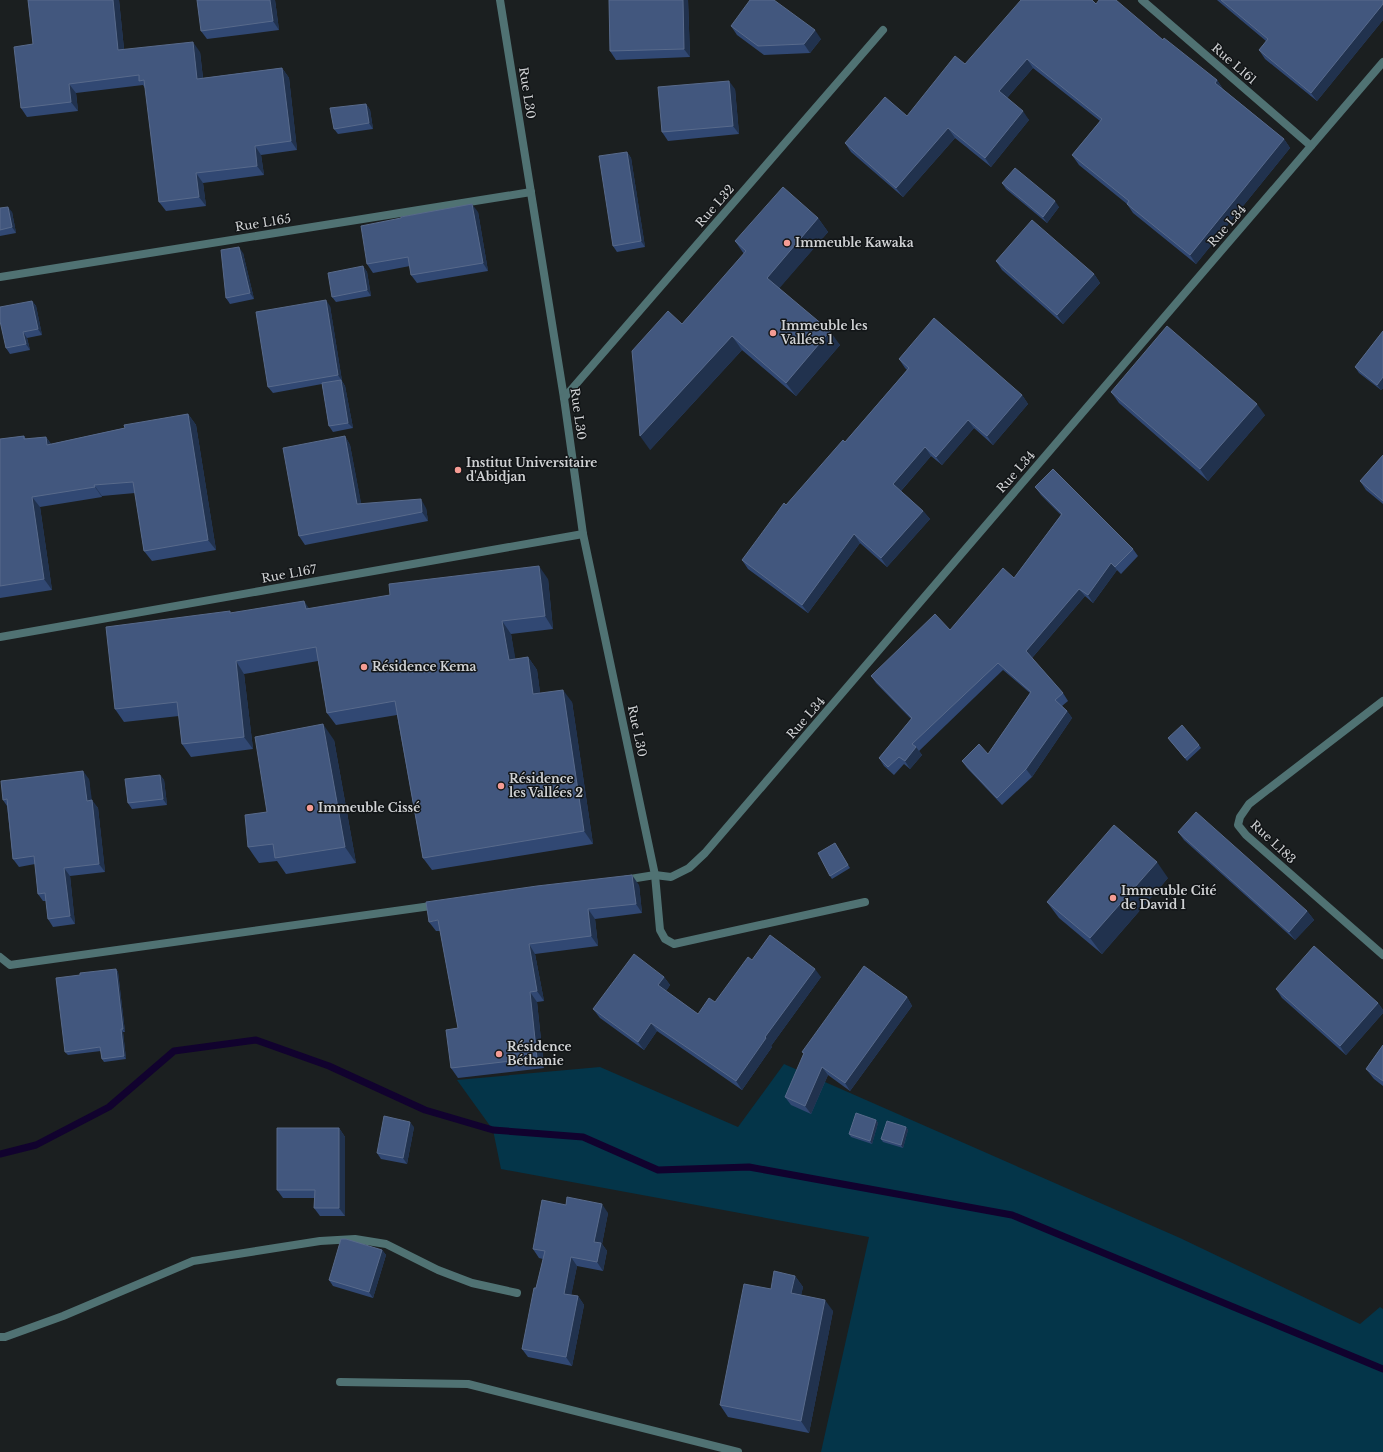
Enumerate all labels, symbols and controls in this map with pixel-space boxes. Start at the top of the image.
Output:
street label: Rue L161 [1209,40,1260,87]
street label: Rue L30 [516,66,539,120]
street label: Rue L32 [692,181,737,230]
street label: Rue L34 [1204,202,1249,250]
street label: Rue L165 [234,211,292,234]
place label: Immeuble Kawaka [795,235,914,250]
marker: Immeuble Kawaka [782,238,792,248]
place label: Immeuble les Vallées 1 [780,318,868,347]
marker: Immeuble les Vallées 1 [768,328,778,338]
street label: Rue L30 [567,387,590,441]
street label: Rue L34 [993,448,1038,496]
place label: Institut Universitaire d'Abidjan [466,455,597,484]
marker: Institut Universitaire d'Abidjan [453,465,463,475]
street label: Rue L167 [260,561,319,586]
place label: Résidence Kema [372,659,477,674]
marker: Résidence Kema [359,662,369,672]
street label: Rue L34 [783,694,828,742]
street label: Rue L30 [625,704,650,758]
place label: Résidence les Vallées 2 [509,771,583,800]
marker: Résidence les Vallées 2 [496,781,506,791]
place label: Immeuble Cissé [318,800,420,815]
marker: Immeuble Cissé [305,803,315,813]
street label: Rue L183 [1248,817,1299,866]
place label: Immeuble Cité de David 1 [1121,883,1217,912]
marker: Immeuble Cité de David 1 [1108,893,1118,903]
place label: Résidence Béthanie [507,1039,572,1068]
marker: Résidence Béthanie [494,1049,504,1059]

